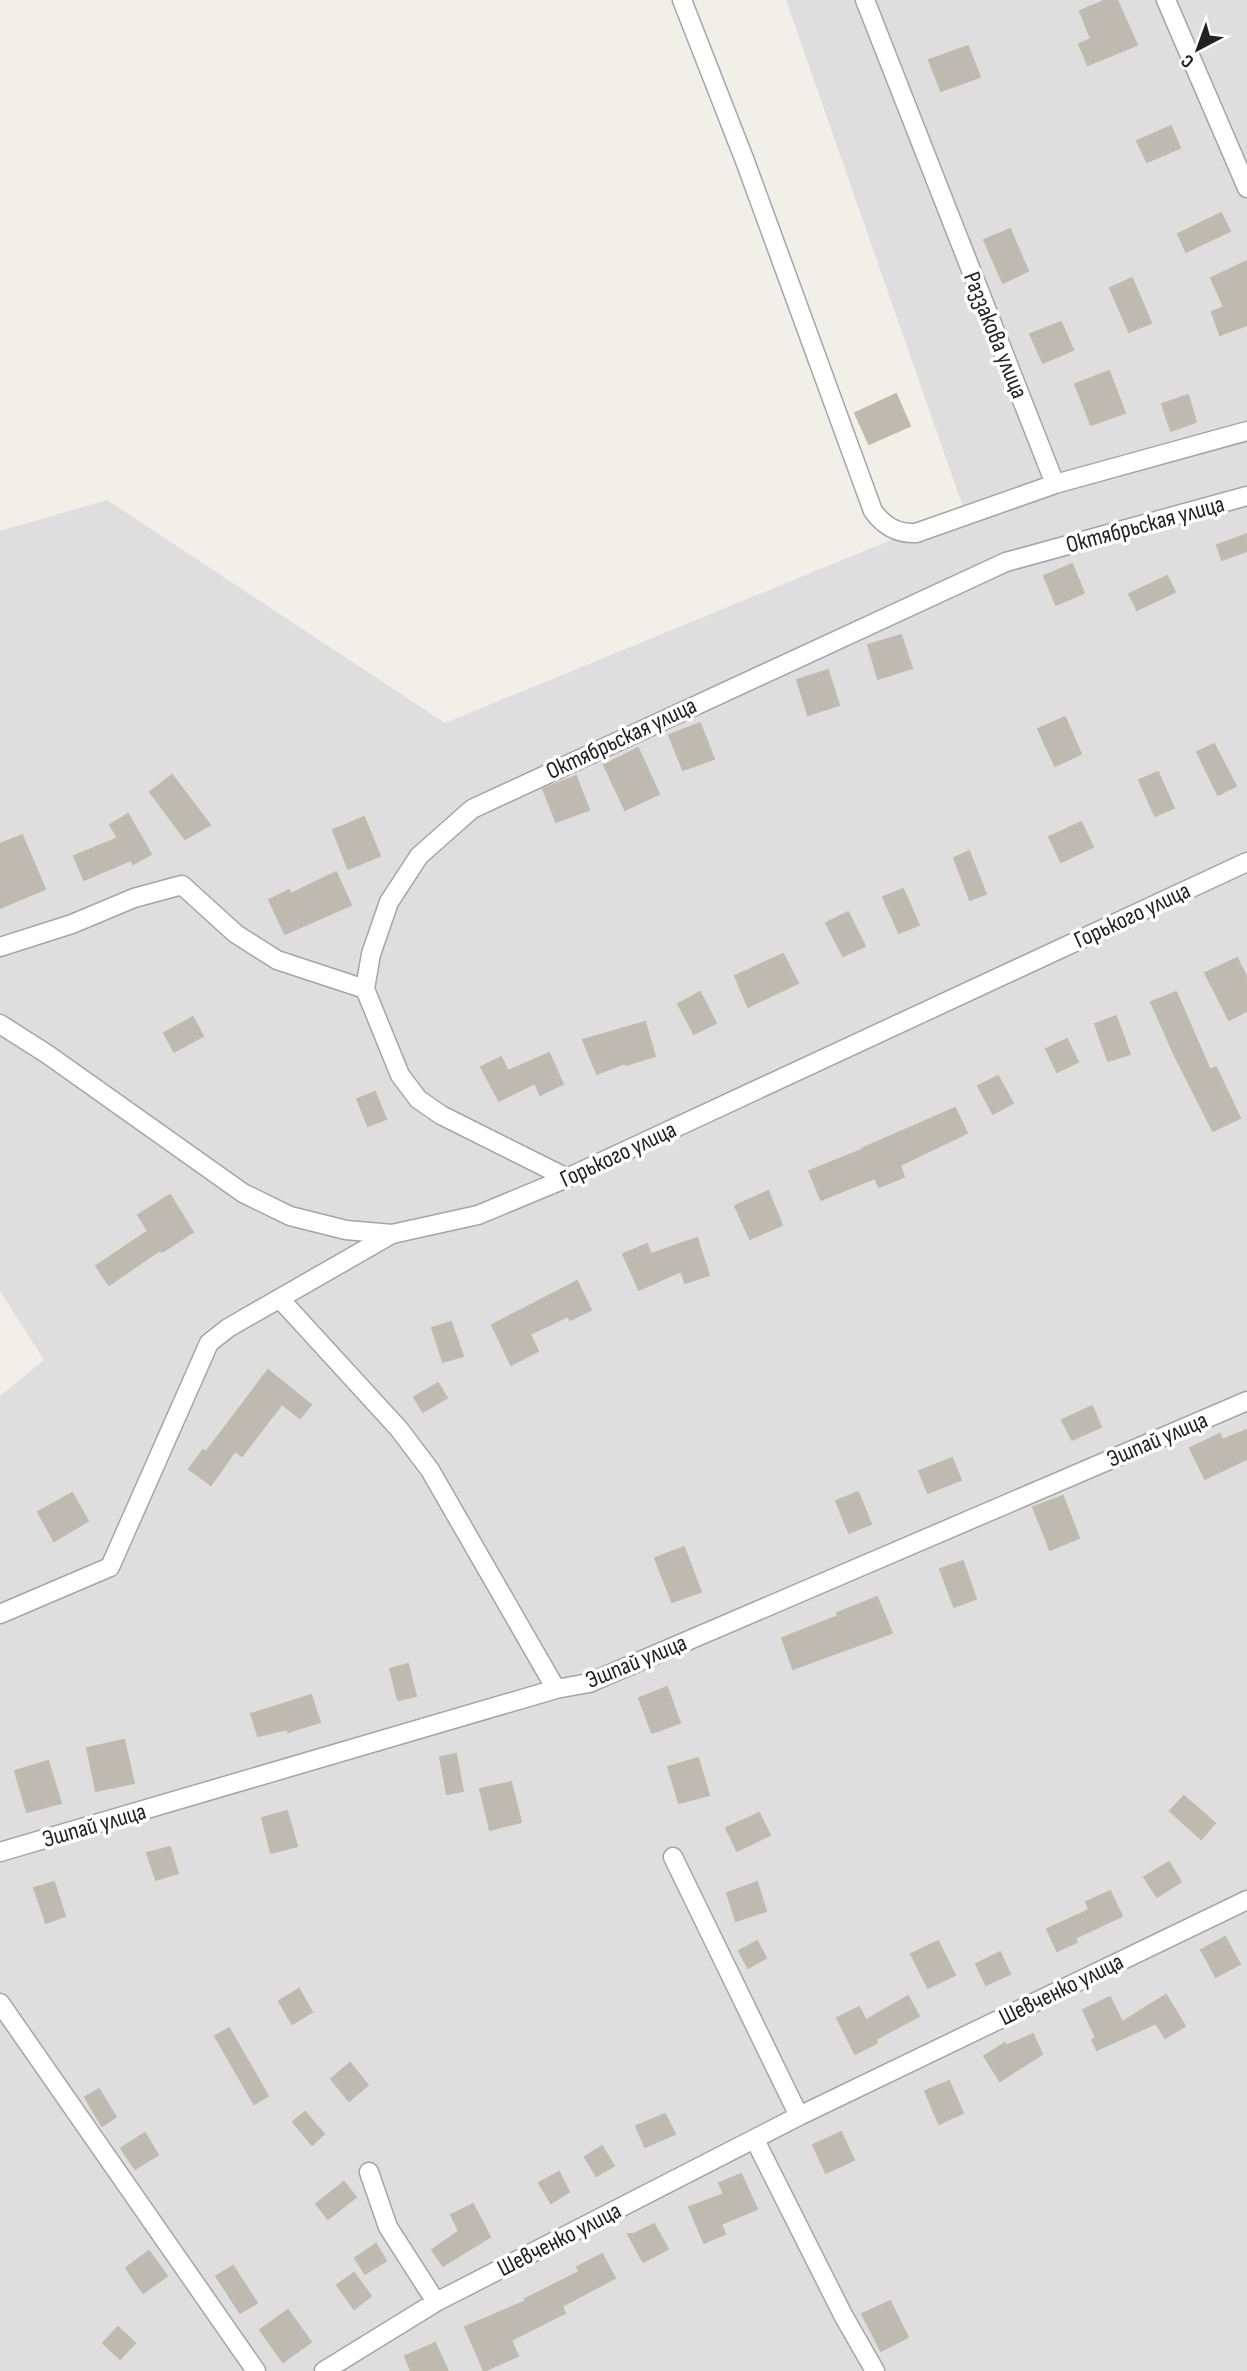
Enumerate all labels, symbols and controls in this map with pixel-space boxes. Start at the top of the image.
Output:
north arrow [1163,14,1233,84]
text: С [1176,49,1199,73]
street label: Раззакова улица [957,268,1034,403]
street label: Октябрьская улица [1063,489,1227,560]
street label: Октябрьская улица [541,691,701,786]
street label: Горького улица [1070,876,1195,955]
street label: Горького улица [556,1115,681,1194]
street label: Эшпай улица [1102,1405,1212,1474]
street label: Эшпай улица [581,1628,691,1695]
street label: Эшпай улица [39,1797,149,1854]
street label: Шевченко улица [994,1947,1128,2032]
street label: Шевченко улица [493,2196,626,2283]

